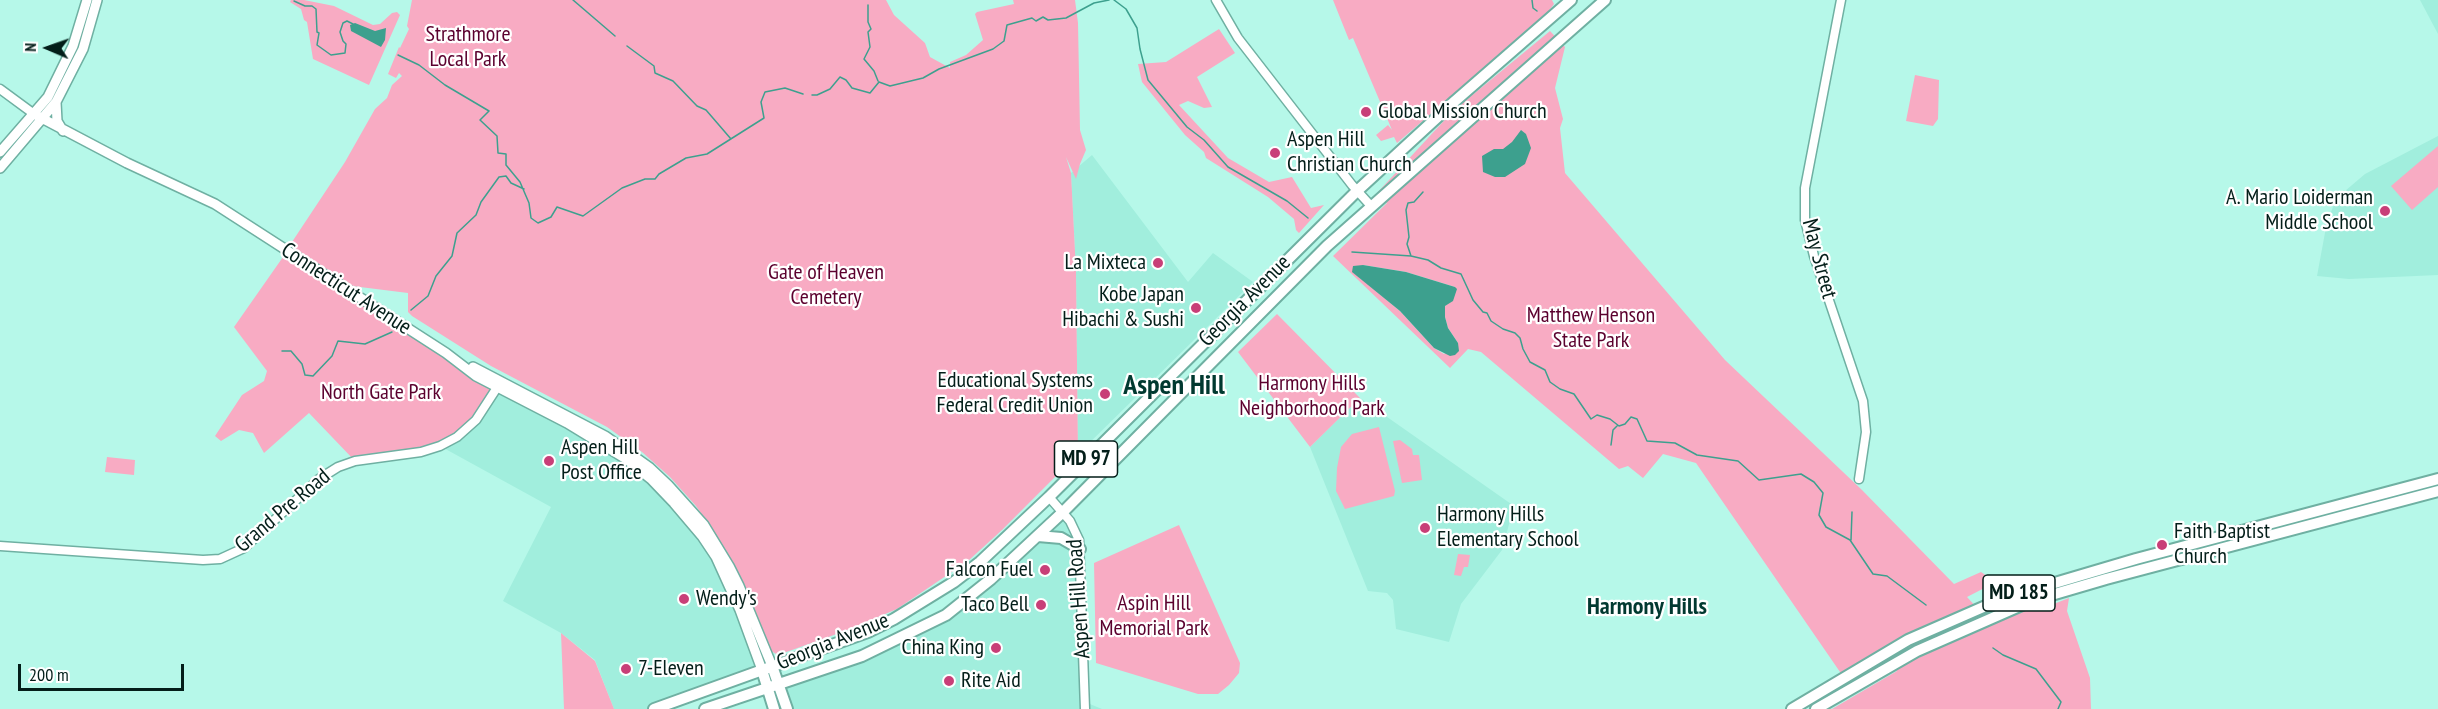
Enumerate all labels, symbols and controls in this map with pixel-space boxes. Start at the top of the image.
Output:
north arrow [18,18,78,78]
park label: Strathmore Local Park [426,22,510,74]
text: N [20,43,40,52]
place label: Global Mission Church [1378,99,1547,125]
marker: Global Mission Church [1359,105,1373,119]
place label: Aspen Hill Christian Church [1287,127,1412,178]
marker: Aspen Hill Christian Church [1268,146,1282,160]
place label: A. Mario Loiderman Middle School [2226,185,2373,236]
marker: A. Mario Loiderman Middle School [2378,204,2392,218]
street label: May Street [1796,216,1842,302]
street label: Connecticut Avenue [276,237,416,341]
place label: La Mixteca [1064,250,1146,276]
street label: Georgia Avenue [1194,250,1296,352]
marker: La Mixteca [1151,256,1165,270]
park label: Gate of Heaven Cemetery [768,260,884,312]
place label: Kobe Japan Hibachi & Sushi [1062,282,1184,334]
marker: Kobe Japan Hibachi & Sushi [1189,301,1203,315]
park label: Matthew Henson State Park [1527,303,1655,354]
place label: Educational Systems Federal Credit Union [937,368,1093,420]
district label: Aspen Hill [1123,369,1225,403]
park label: Harmony Hills Neighborhood Park [1239,371,1385,422]
park label: North Gate Park [321,380,441,406]
marker: Educational Systems Federal Credit Union [1098,387,1112,401]
place label: Aspen Hill Post Office [561,435,642,487]
road number: MD 97 [1054,441,1118,477]
marker: Aspen Hill Post Office [542,454,556,468]
street label: Grand Pre Road [230,464,336,558]
place label: Harmony Hills Elementary School [1437,502,1579,554]
place label: Faith Baptist Church [2174,519,2270,570]
marker: Harmony Hills Elementary School [1418,521,1432,535]
street label: Aspen Hill Road [1062,538,1096,660]
marker: Faith Baptist Church [2155,538,2169,552]
place label: Falcon Fuel [946,557,1033,583]
marker: Falcon Fuel [1038,563,1052,577]
road number: MD 185 [1983,575,2055,611]
place label: Wendy's [696,586,757,612]
park label: Aspin Hill Memorial Park [1099,591,1209,642]
marker: Wendy's [677,592,691,606]
place label: Taco Bell [961,592,1029,618]
district label: Harmony Hills [1587,593,1707,621]
marker: Taco Bell [1034,598,1048,612]
street label: Georgia Avenue [773,608,893,676]
place label: China King [902,635,984,661]
marker: China King [989,641,1003,655]
scale bar [21,652,188,690]
place label: 7-Eleven [638,656,704,682]
marker: 7-Eleven [619,662,633,676]
text: 200 m [29,663,69,686]
place label: Rite Aid [961,668,1021,694]
marker: Rite Aid [942,674,956,688]

